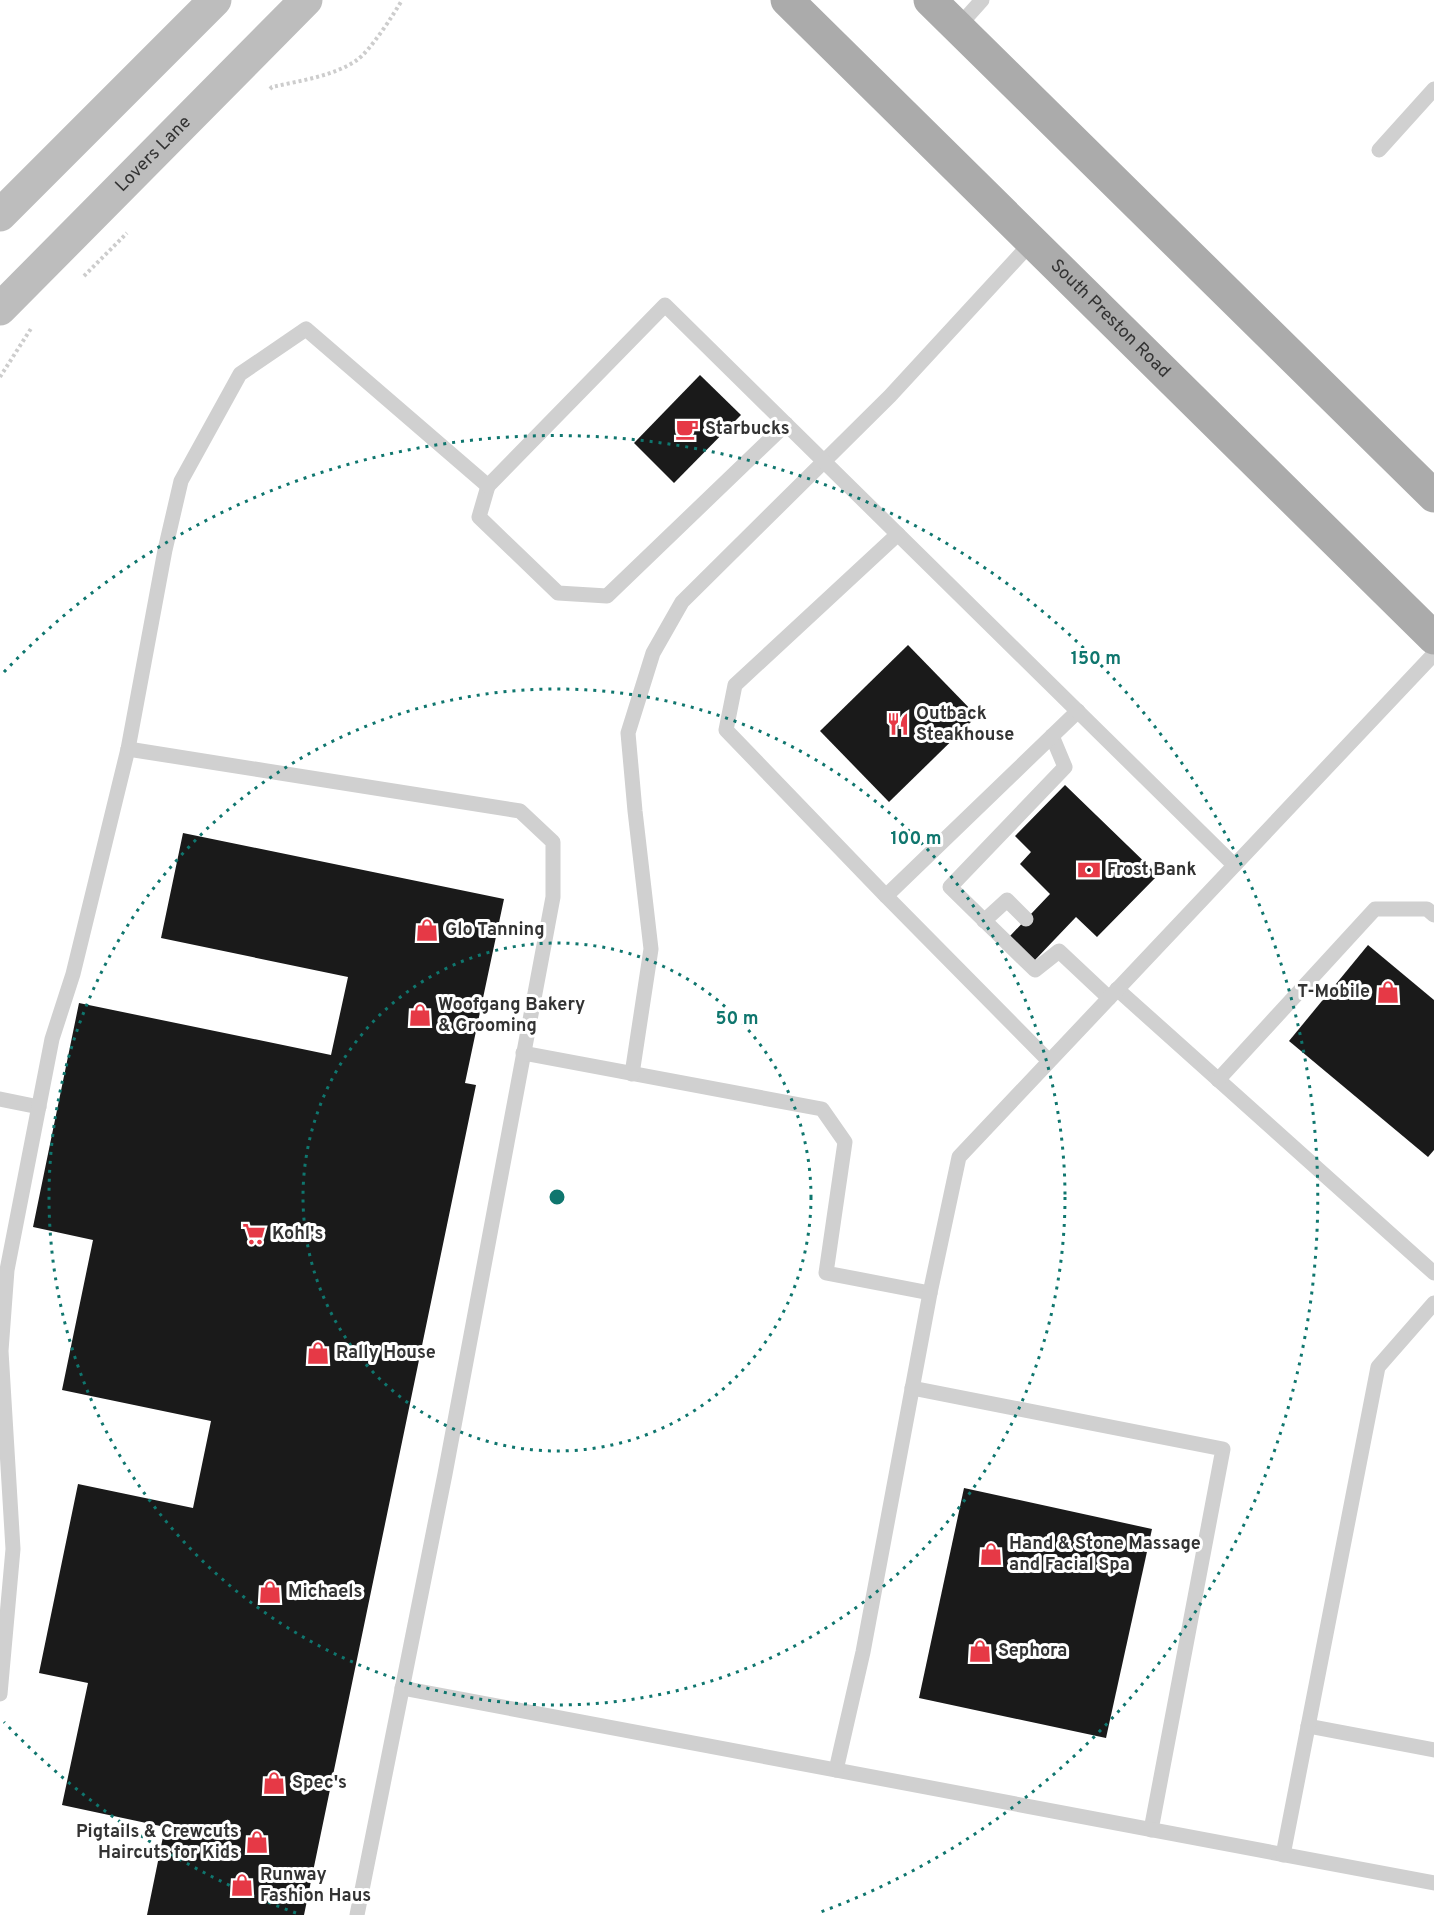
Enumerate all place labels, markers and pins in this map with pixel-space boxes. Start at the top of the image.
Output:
cafe icon: Starbucks [674,416,700,442]
place label: Starbucks [705,418,790,441]
place label: Outback Steakhouse [916,703,1014,747]
restaurant icon: Outback Steakhouse [885,711,911,737]
bank icon: Frost Bank [1076,857,1102,883]
place label: Frost Bank [1107,859,1197,882]
shop icon: Glo Tanning [414,917,440,943]
place label: Glo Tanning [445,919,545,942]
shop icon: T-Mobile [1375,979,1401,1005]
place label: T-Mobile [1297,981,1370,1004]
place label: Woofgang Bakery & Grooming [438,994,585,1038]
shop icon: Woofgang Bakery & Grooming [407,1002,433,1028]
centre of rings [547,1187,567,1207]
supermarket icon: Kohl's [241,1221,267,1247]
place label: Kohl's [272,1223,323,1246]
shop icon: Rally House [305,1340,331,1366]
place label: Rally House [336,1342,436,1365]
place label: Hand & Stone Massage and Facial Spa [1009,1533,1201,1577]
shop icon: Hand & Stone Massage and Facial Spa [978,1541,1004,1567]
shop icon: Michaels [257,1579,283,1605]
place label: Michaels [288,1581,362,1604]
shop icon: Sephora [967,1638,993,1664]
place label: Sephora [998,1640,1067,1663]
shop icon: Spec's [261,1770,287,1796]
place label: Spec's [292,1772,347,1795]
place label: Pigtails & Crewcuts Haircuts for Kids [76,1821,239,1865]
shop icon: Pigtails & Crewcuts Haircuts for Kids [244,1829,270,1855]
place label: Runway Fashion Haus [260,1864,371,1908]
shop icon: Runway Fashion Haus [229,1872,255,1898]

